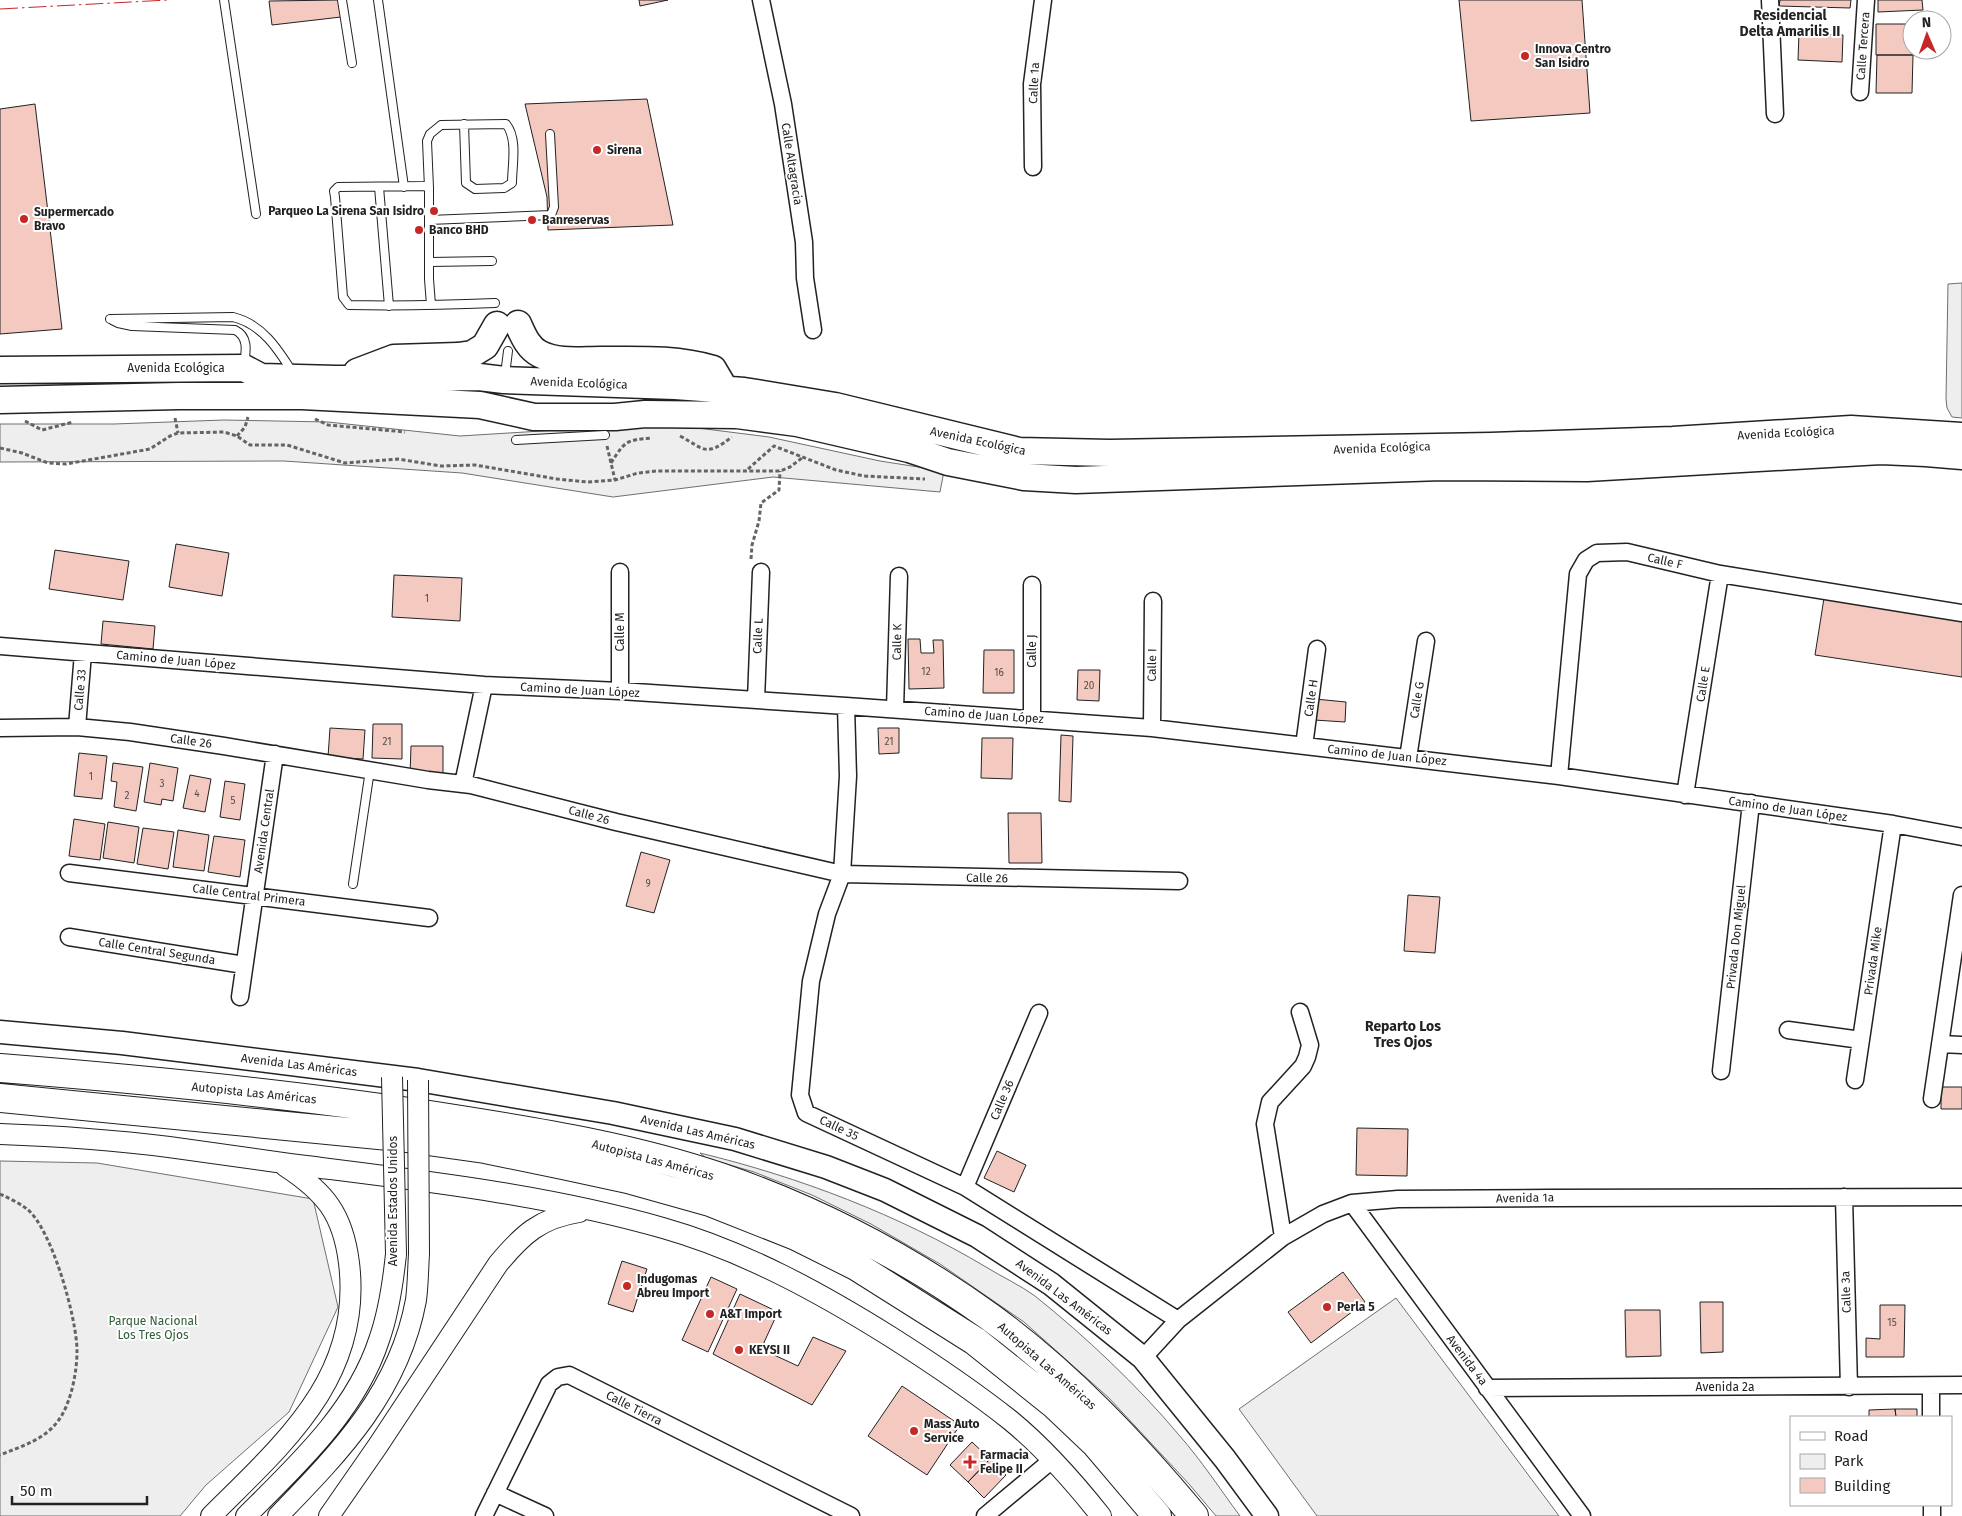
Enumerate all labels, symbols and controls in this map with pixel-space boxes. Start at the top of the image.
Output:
district label: Residencial Delta Amarilis II [1740,7,1840,40]
north arrow [1902,10,1952,60]
street label: Calle Tercera [1854,11,1872,81]
text: N [1922,14,1932,31]
place label: Innova Centro San Isidro [1535,42,1611,70]
marker: Innova Centro San Isidro [1519,50,1531,62]
street label: Calle 1a [1026,62,1042,104]
street label: Calle Altagracia [779,122,805,206]
place label: Sirena [607,143,642,157]
marker: Sirena [591,144,603,156]
place label: Parqueo La Sirena San Isidro [268,204,424,218]
place label: Supermercado Bravo [34,205,114,233]
marker: Parqueo La Sirena San Isidro [428,205,440,217]
marker: Supermercado Bravo [18,213,30,225]
place label: Banreservas [542,213,610,227]
marker: Banreservas [526,214,538,226]
place label: Banco BHD [429,223,489,237]
marker: Banco BHD [413,224,425,236]
street label: Avenida Ecológica [127,361,225,375]
street label: Avenida Ecológica [530,374,628,392]
street label: Avenida Ecológica [1737,423,1835,443]
street label: Avenida Ecológica [929,424,1027,458]
street label: Avenida Ecológica [1333,439,1431,457]
street label: Calle F [1646,550,1684,572]
house number: 1 [425,593,429,605]
street label: Calle M [613,612,627,652]
street label: Calle L [750,618,766,654]
street label: Calle K [890,623,904,661]
street label: Calle J [1025,634,1039,668]
street label: Camino de Juan López [116,648,236,672]
street label: Calle I [1145,648,1159,682]
street label: Calle E [1693,665,1713,703]
house number: 12 [921,666,931,678]
house number: 16 [994,667,1004,679]
street label: Calle 33 [71,669,89,711]
street label: Calle H [1301,678,1321,718]
street label: Camino de Juan López [520,680,640,700]
house number: 20 [1084,680,1095,692]
street label: Calle G [1407,680,1427,720]
street label: Camino de Juan López [924,704,1044,726]
street label: Calle 26 [169,731,213,751]
house number: 21 [382,736,392,748]
house number: 21 [884,736,894,748]
street label: Camino de Juan López [1327,742,1447,768]
house number: 1 [89,771,93,783]
house number: 3 [160,778,165,790]
street label: Avenida Central [251,787,277,874]
house number: 4 [194,788,200,800]
house number: 2 [125,790,130,802]
street label: Camino de Juan López [1728,794,1848,824]
house number: 5 [230,795,236,807]
street label: Calle 26 [567,803,611,827]
street label: Calle 26 [966,871,1008,885]
house number: 9 [645,878,651,890]
street label: Calle Central Primera [192,881,306,909]
street label: Privada Don Miguel [1724,884,1748,990]
street label: Privada Mike [1861,926,1885,996]
street label: Calle Central Segunda [97,935,217,967]
district label: Reparto Los Tres Ojos [1365,1018,1441,1051]
street label: Avenida Las Américas [240,1051,358,1079]
street label: Calle 36 [987,1078,1017,1122]
street label: Autopista Las Américas [191,1079,318,1107]
street label: Avenida Las Américas [639,1112,757,1152]
street label: Calle 35 [817,1113,861,1143]
street label: Avenida Estados Unidos [386,1135,400,1266]
street label: Autopista Las Américas [591,1137,716,1183]
street label: Avenida 1a [1496,1190,1554,1206]
street label: Avenida Las Américas [1013,1256,1115,1338]
street label: Calle 3a [1838,1271,1854,1313]
place label: Indugomas Abreu Import [636,1272,710,1300]
marker: Indugomas Abreu Import [621,1280,633,1292]
place label: Perla 5 [1337,1300,1375,1314]
marker: Perla 5 [1321,1301,1333,1313]
place label: A&T Import [719,1307,782,1321]
marker: A&T Import [704,1308,716,1320]
park label: Parque Nacional Los Tres Ojos [109,1314,198,1342]
house number: 15 [1887,1317,1897,1329]
street label: Autopista Las Américas [995,1320,1099,1413]
street label: Avenida 4a [1444,1332,1490,1388]
place label: KEYSI II [749,1343,790,1357]
marker: KEYSI II [733,1344,745,1356]
street label: Avenida 2a [1696,1380,1754,1394]
street label: Calle Tierra [604,1388,664,1428]
legend [1790,1416,1952,1506]
place label: Mass Auto Service [924,1417,980,1445]
marker: Mass Auto Service [908,1425,920,1437]
text: Road [1834,1427,1869,1445]
place label: Farmacia Felipe II [980,1448,1029,1476]
text: Park [1834,1452,1864,1470]
marker: Farmacia Felipe II [964,1456,976,1468]
scale bar [12,1474,148,1506]
text: Building [1834,1477,1890,1495]
text: 50 m [20,1482,53,1500]

